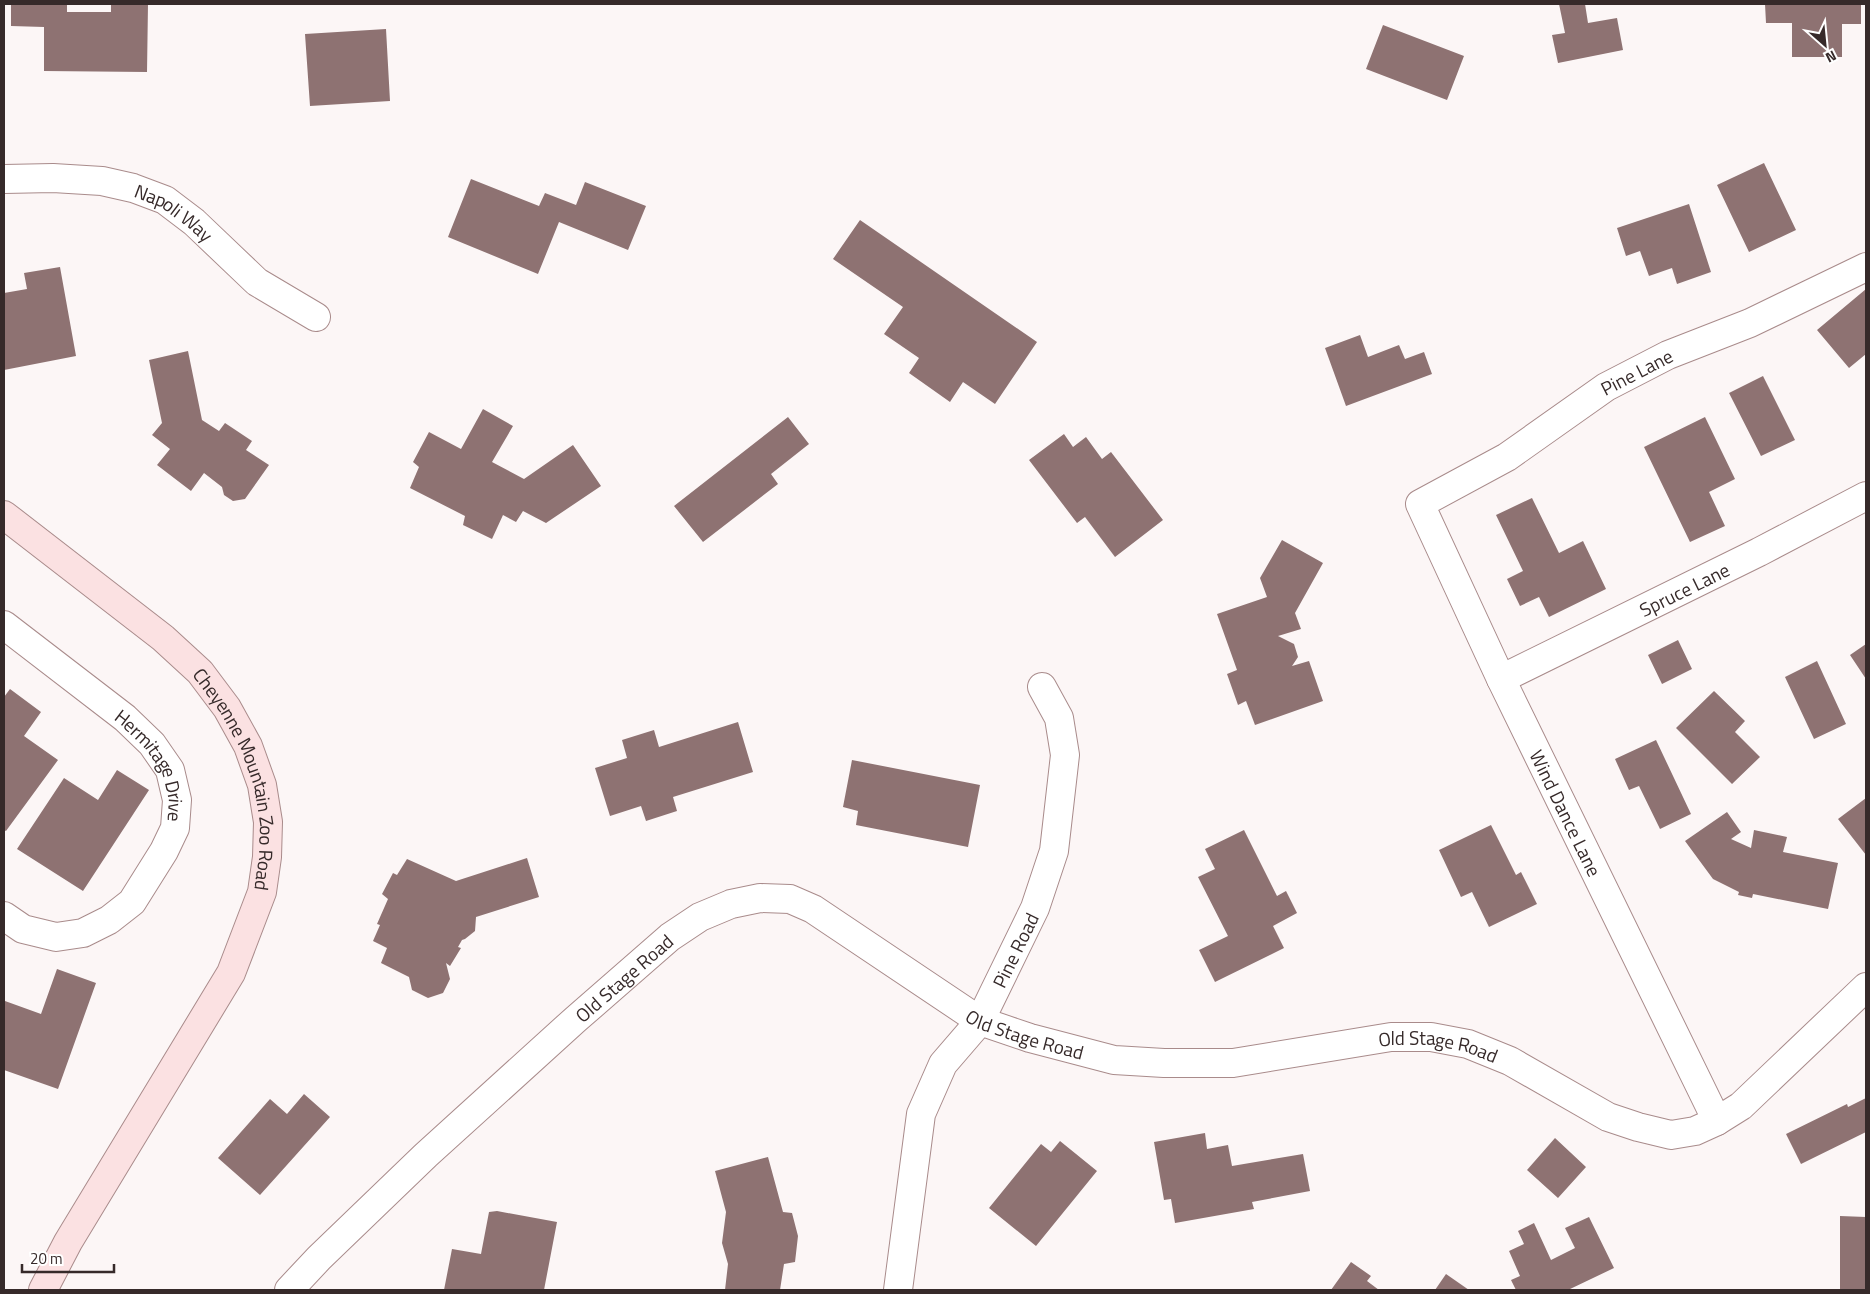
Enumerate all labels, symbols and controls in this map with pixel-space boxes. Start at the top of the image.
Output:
north arrow [1800,20,1850,70]
text: N [1822,45,1840,69]
street label: Napoli Way [131,175,220,248]
street label: Pine Lane [1595,341,1678,402]
street label: Spruce Lane [1634,554,1734,623]
street label: Cheyenne Mountain Zoo Road [187,661,283,893]
street label: Hermitage Drive [109,701,192,823]
street label: Wind Dance Lane [1523,745,1609,881]
street label: Pine Road [984,907,1045,992]
street label: Old Stage Road [568,926,679,1029]
street label: Old Stage Road [960,1001,1087,1066]
street label: Old Stage Road [1376,1023,1503,1069]
scale bar [22,1242,115,1274]
text: 20 m [30,1247,63,1270]

